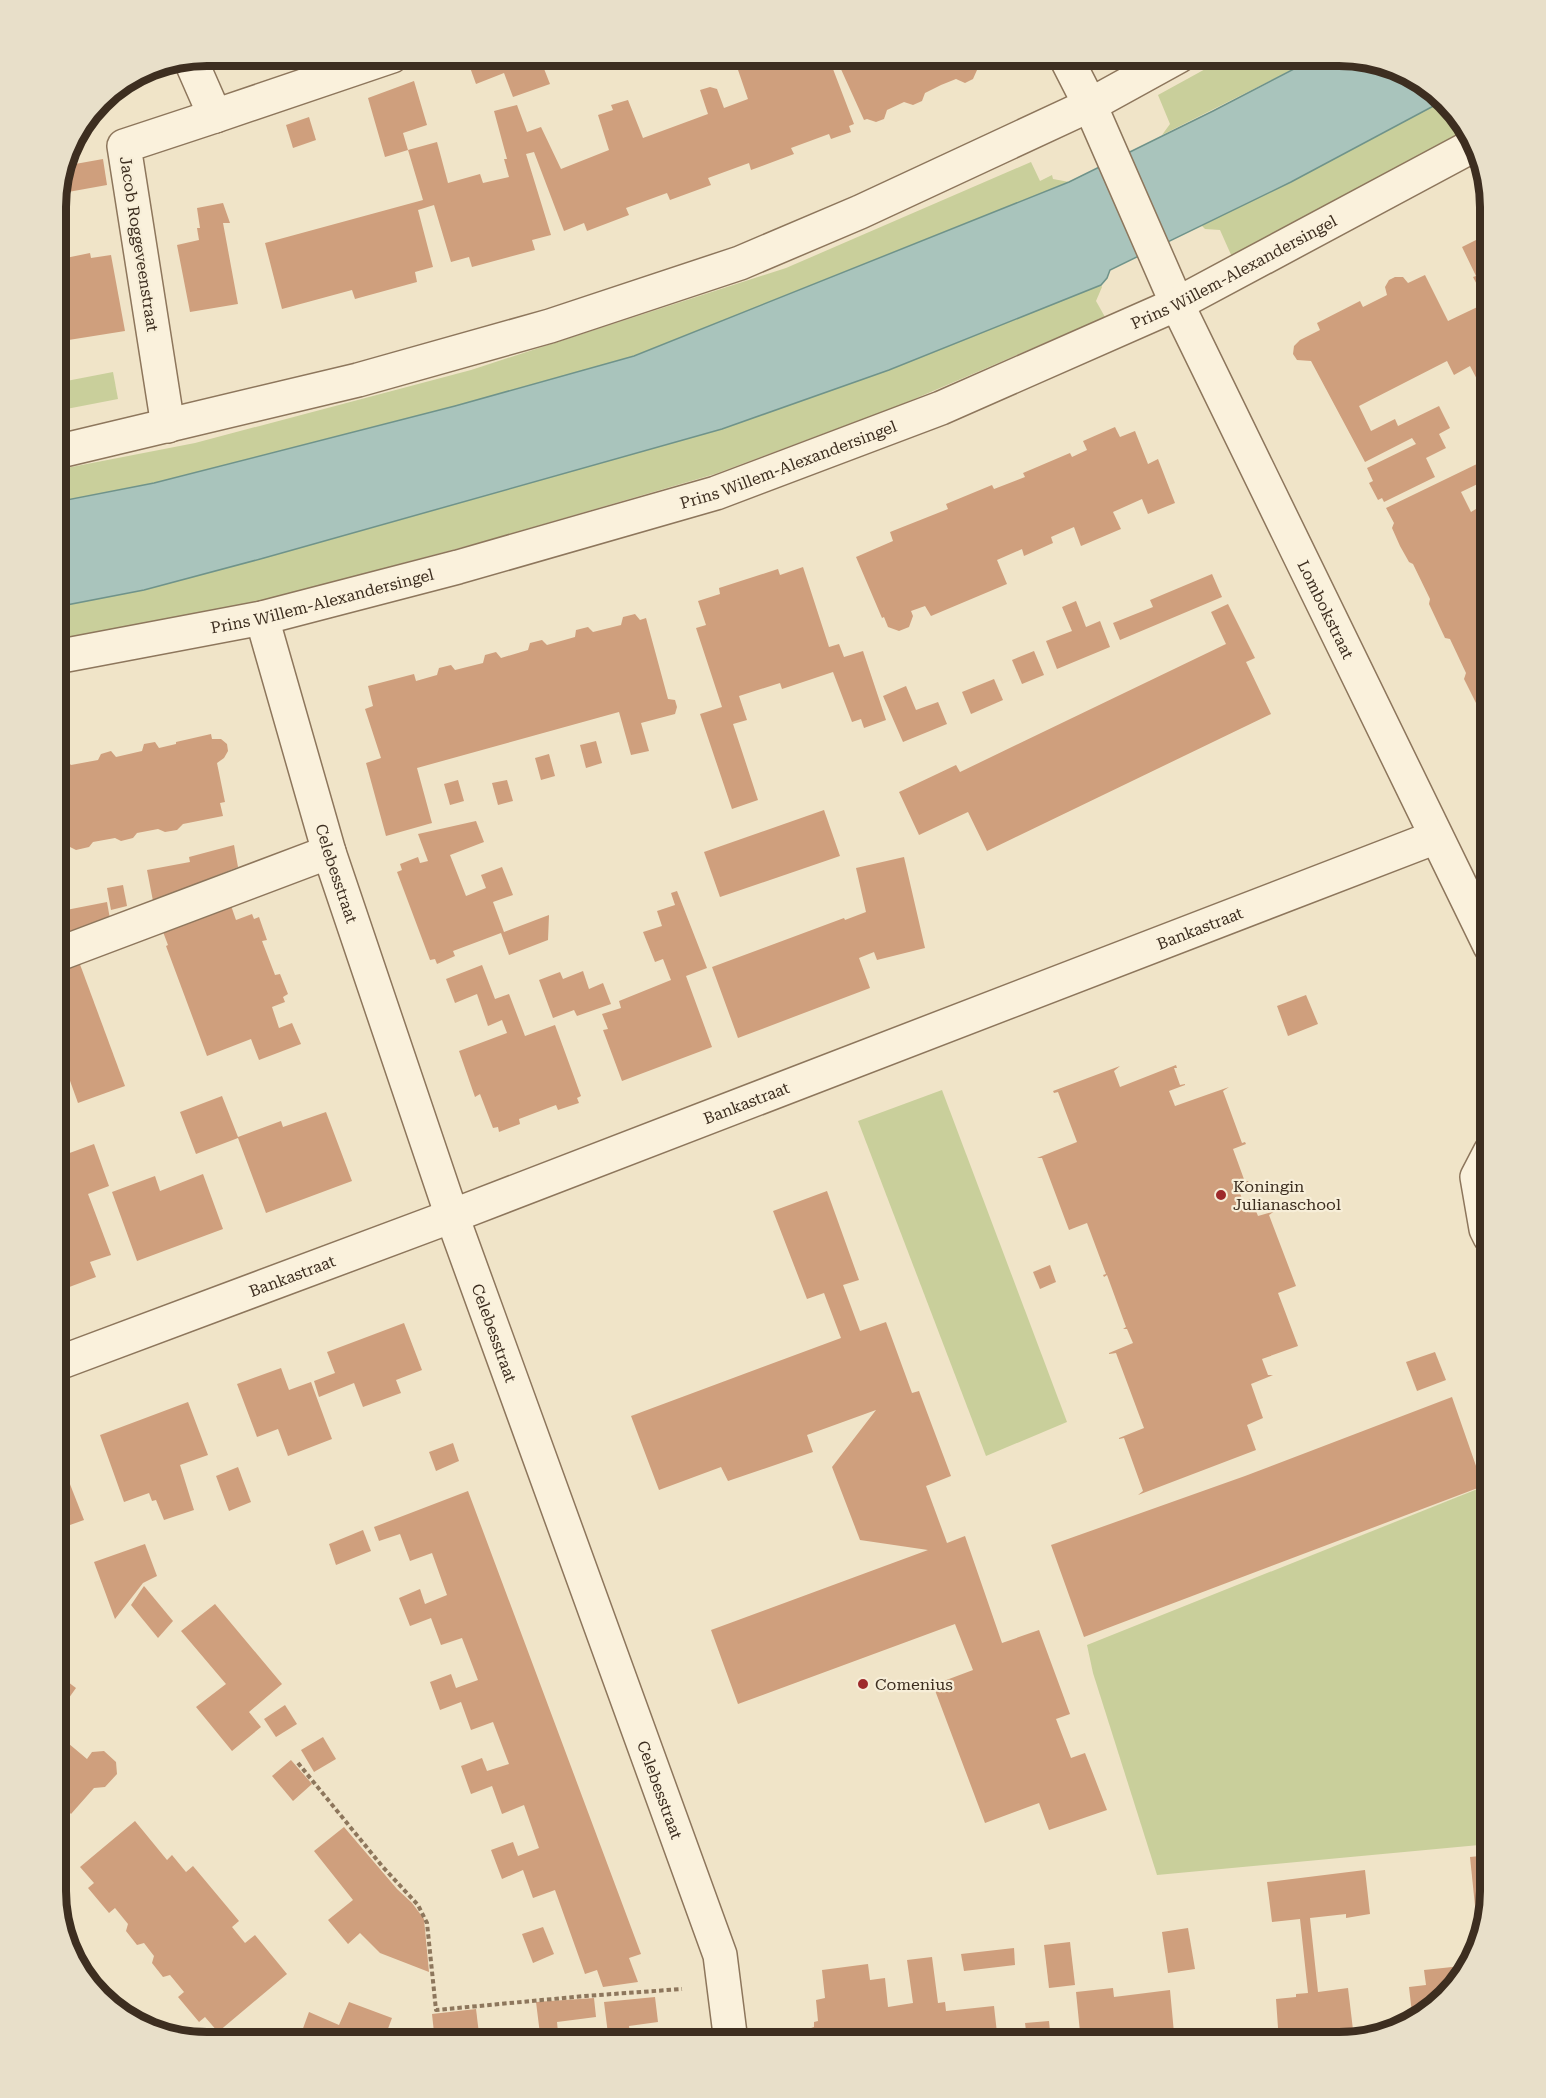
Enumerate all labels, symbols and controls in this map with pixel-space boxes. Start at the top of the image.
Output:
street label: Jacob Roggeveenstraat [116,155,162,333]
street label: Prins Willem-Alexandersingel [1128,211,1340,333]
street label: Prins Willem-Alexandersingel [678,416,899,512]
street label: Lombokstraat [1294,557,1358,662]
street label: Prins Willem-Alexandersingel [209,564,436,637]
street label: Celebesstraat [312,821,362,925]
street label: Bankastraat [1154,903,1245,953]
street label: Bankastraat [700,1078,792,1128]
place label: Koningin Julianaschool [1233,1177,1341,1214]
marker: Koningin Julianaschool [1214,1188,1228,1202]
street label: Bankastraat [246,1251,338,1301]
street label: Celebesstraat [468,1281,521,1385]
place label: Comenius [875,1675,953,1694]
marker: Comenius [856,1677,870,1691]
street label: Celebesstraat [634,1738,687,1842]

